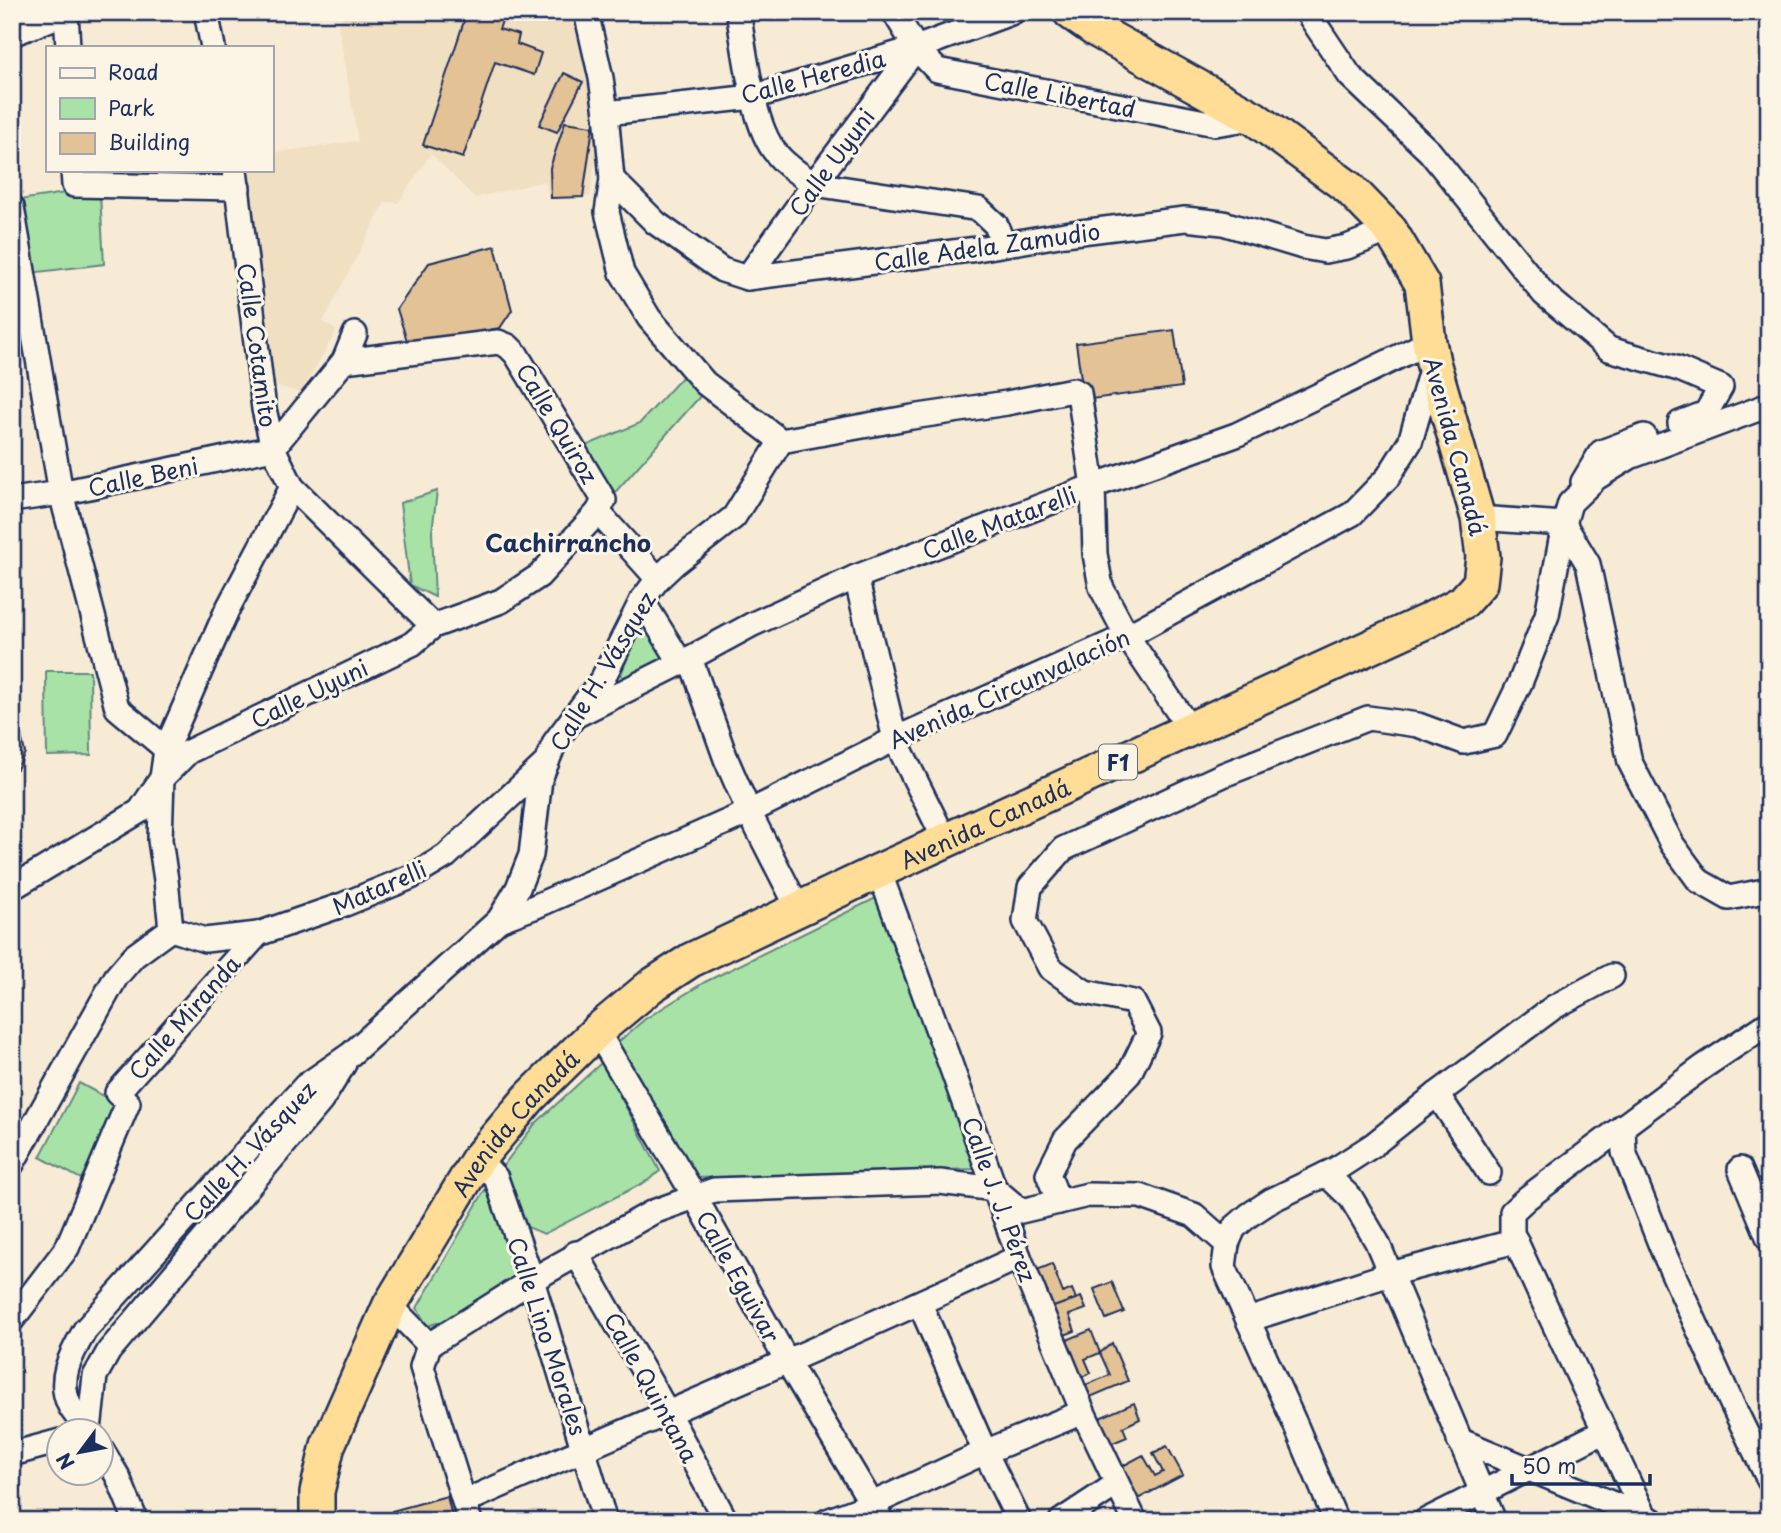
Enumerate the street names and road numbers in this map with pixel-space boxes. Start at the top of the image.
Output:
street label: Calle Heredia [737,40,890,112]
street label: Calle Libertad [981,62,1139,126]
street label: Calle Uyuni [780,100,882,224]
street label: Calle Adela Zamudio [872,213,1102,279]
street label: Calle Cotamito [229,260,287,430]
street label: Avenida Canadá [1415,353,1497,540]
street label: Calle Quiroz [508,356,608,490]
street label: Calle Beni [85,447,201,505]
street label: Calle Matarelli [917,477,1081,567]
street label: Calle H. Vásquez [540,584,664,758]
street label: Avenida Circunvalación [883,619,1135,757]
street label: Calle Uyuni [244,649,374,737]
road number: F1 [1099,744,1137,780]
street label: Avenida Canadá [894,769,1076,877]
street label: Matarelli [326,851,432,923]
street label: Calle Miranda [120,947,248,1087]
street label: Avenida Canadá [442,1041,587,1203]
street label: Calle H. Vásquez [174,1073,324,1229]
street label: Calle J. J. Pérez [954,1112,1046,1286]
street label: Calle Eguivar [688,1204,790,1349]
street label: Calle Lino Morales [499,1232,597,1440]
street label: Calle Quintana [596,1305,708,1469]

